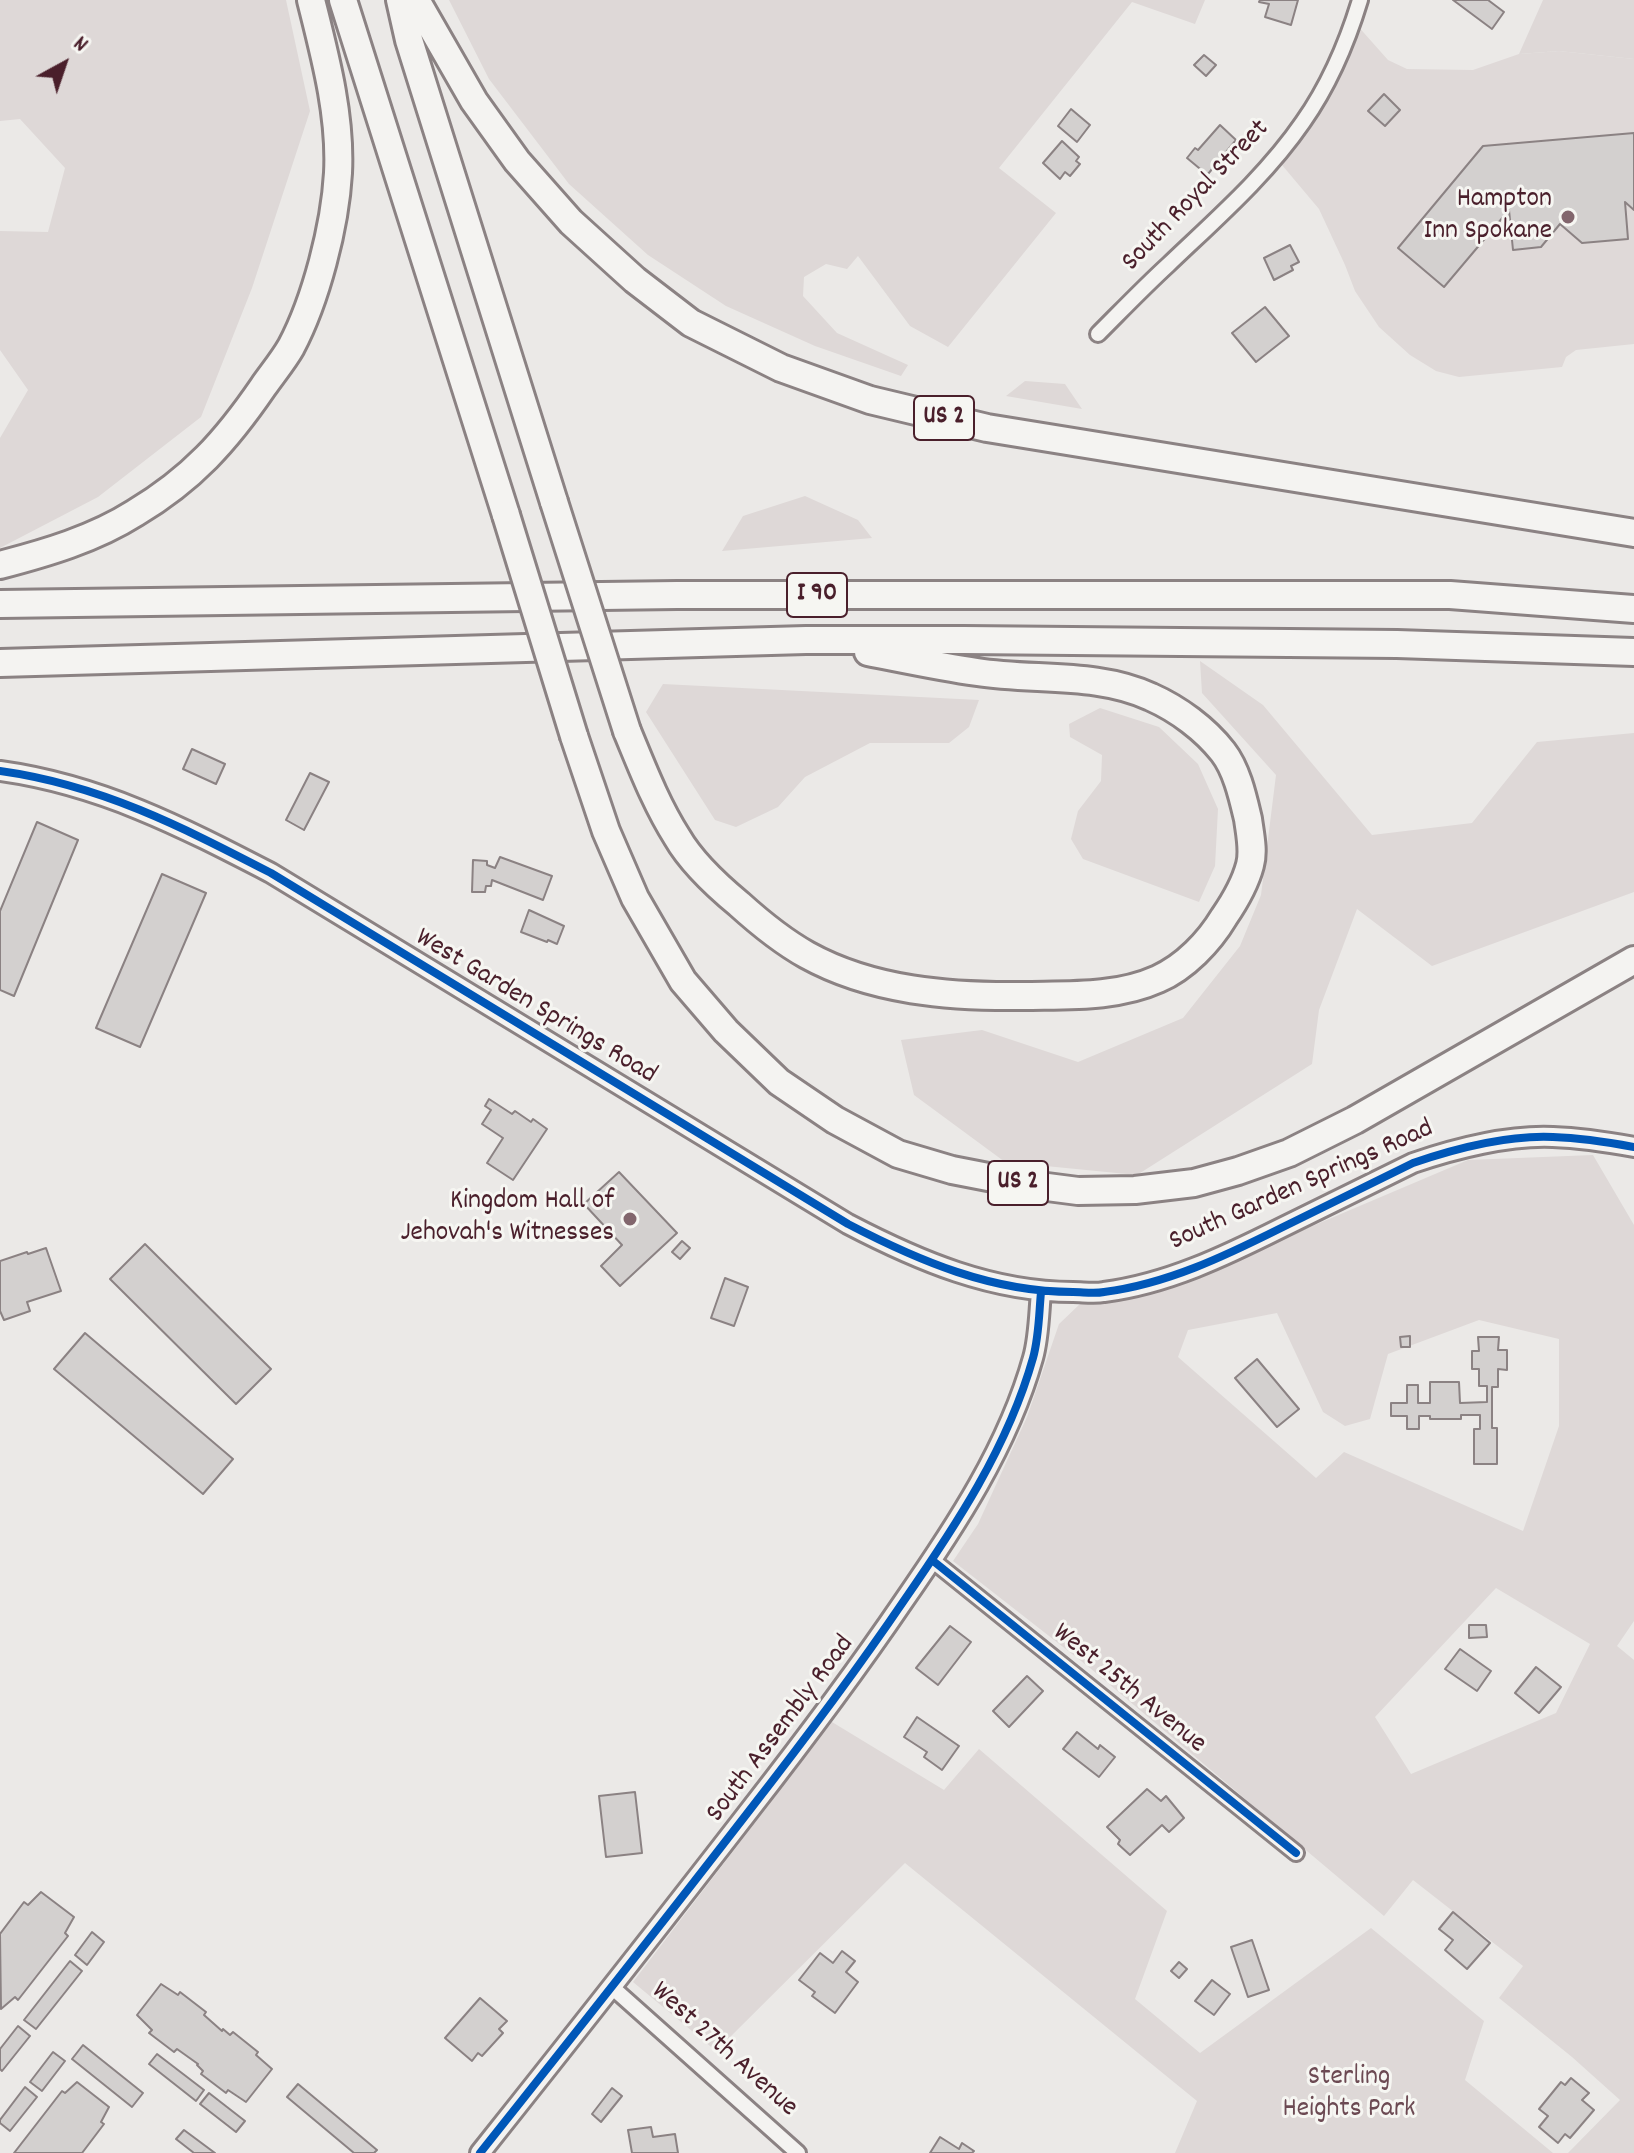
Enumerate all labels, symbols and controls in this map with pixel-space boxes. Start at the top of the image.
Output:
north arrow [24,24,104,104]
text: N [66,30,94,61]
street label: South Royal Street [1116,114,1278,280]
place label: Hampton Inn Spokane [1423,184,1552,250]
marker: Hampton Inn Spokane [1559,208,1577,226]
road number: US 2 [914,396,974,440]
road number: I 90 [787,573,847,617]
street label: West Garden Springs Road [408,923,662,1093]
street label: South Garden Springs Road [1165,1114,1439,1260]
road number: US 2 [988,1161,1048,1205]
place label: Kingdom Hall of Jehovah's Witnesses [400,1186,614,1252]
marker: Kingdom Hall of Jehovah's Witnesses [621,1210,639,1228]
street label: West 25th Avenue [1044,1618,1212,1762]
street label: South Assembly Road [701,1630,863,1830]
street label: West 27th Avenue [643,1976,803,2126]
park label: Sterling Heights Park [1282,2062,1416,2128]

